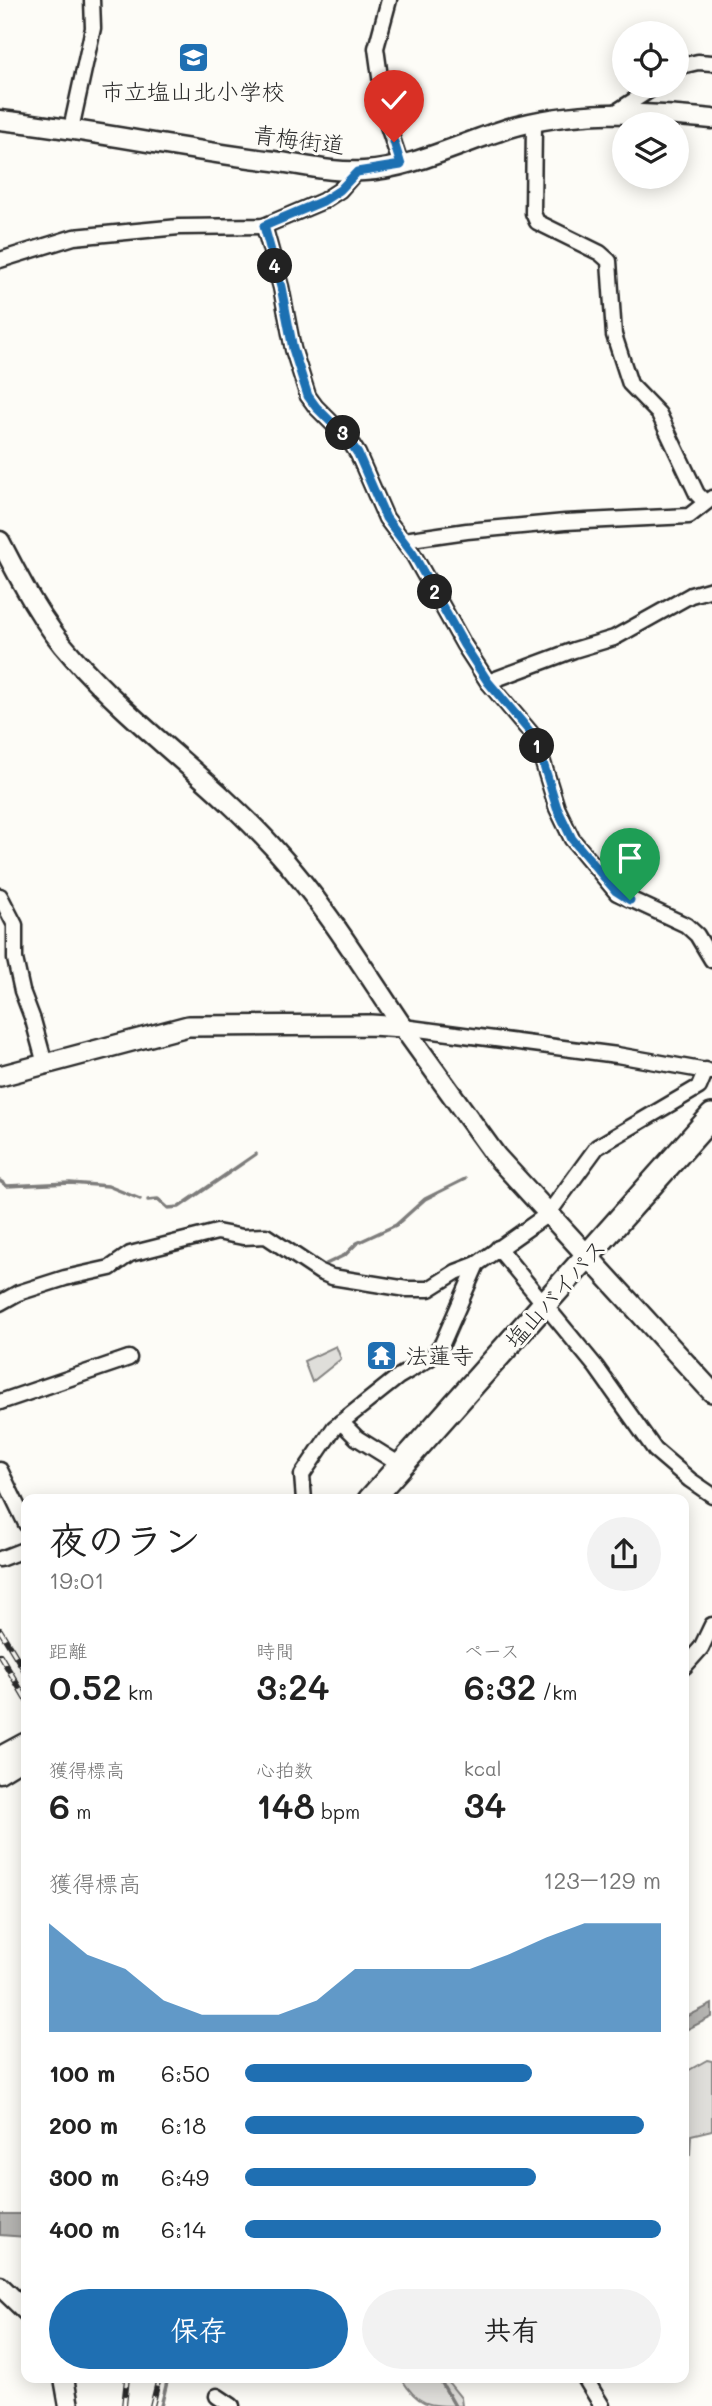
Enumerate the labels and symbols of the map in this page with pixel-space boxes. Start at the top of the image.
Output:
school or university icon: 市立塩山北小学校 [176,40,210,74]
pin [364,70,424,142]
place label: 市立塩山北小学校 [101,76,285,106]
street label: 青梅街道 [252,119,346,159]
pin: 4 [258,248,292,284]
pin: 3 [326,416,360,450]
pin: 2 [418,574,452,610]
pin: 1 [520,728,554,764]
pin [600,828,660,900]
street label: 塩山バイパス [498,1232,612,1354]
temple icon: 法蓮寺 [365,1338,399,1372]
place label: 法蓮寺 [405,1340,474,1370]

